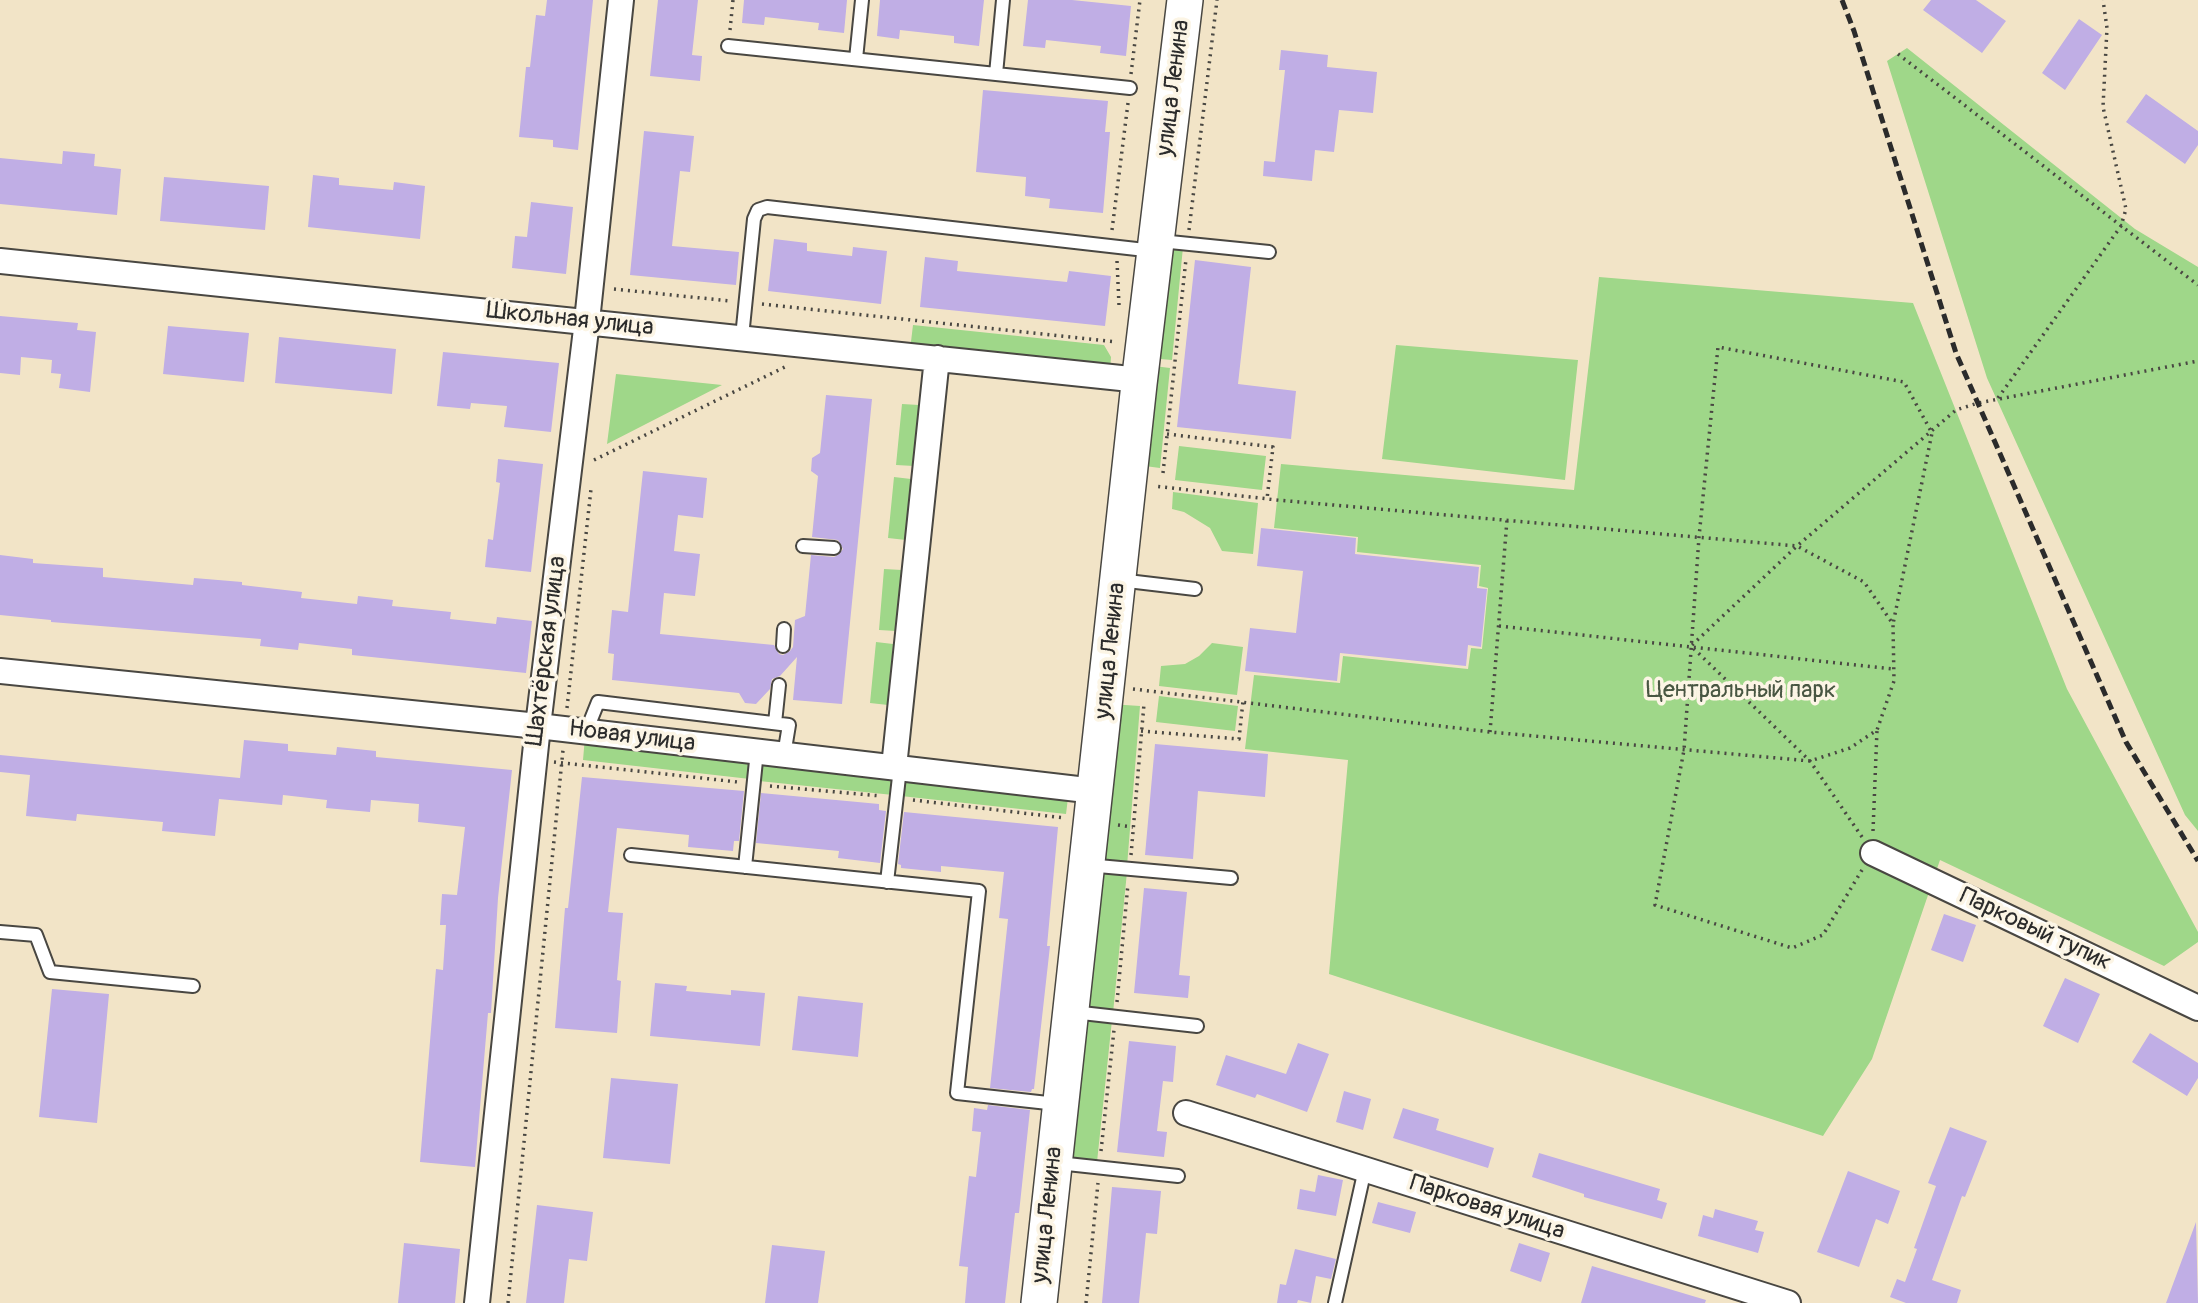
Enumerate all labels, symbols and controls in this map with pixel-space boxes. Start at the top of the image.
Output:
street label: улица Ленина [1151,18,1197,158]
street label: Школьная улица [485,297,655,343]
street label: Шахтёрская улица [521,554,573,748]
street label: улица Ленина [1090,581,1132,721]
park label: Центральный парк [1646,677,1836,705]
street label: Новая улица [567,715,697,759]
street label: Парковый тупик [1955,882,2115,978]
street label: улица Ленина [1027,1145,1069,1285]
street label: Парковая улица [1406,1169,1568,1247]

